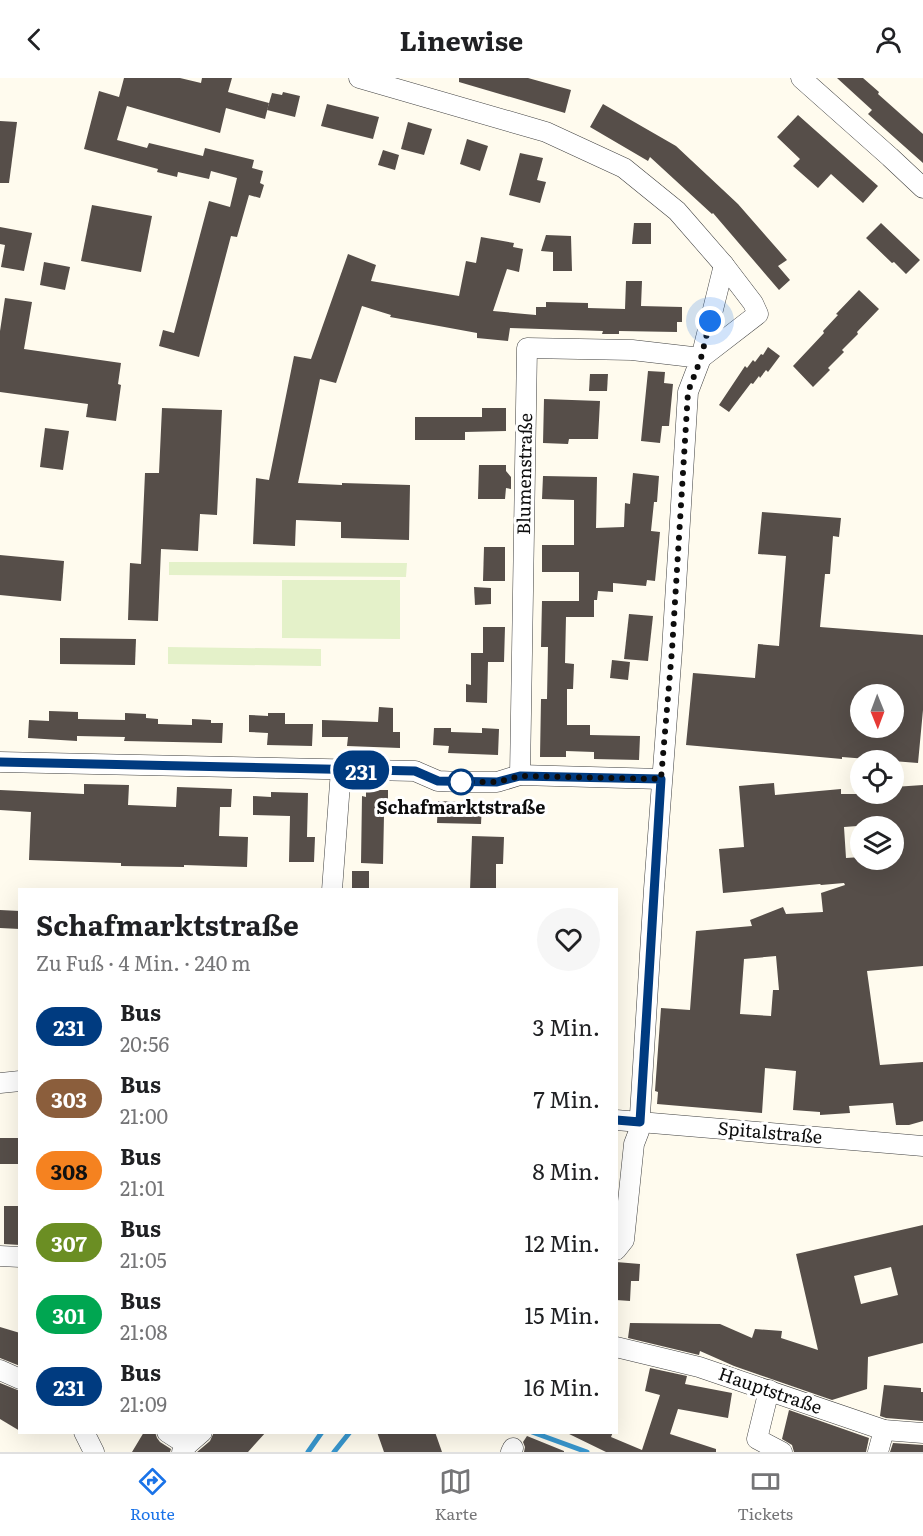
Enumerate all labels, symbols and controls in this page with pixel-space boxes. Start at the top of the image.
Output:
text: Linewise [400,19,523,59]
icon: back [18,23,51,56]
icon: person [872,23,905,56]
your location [695,306,725,336]
street label: Blumenstraße [509,413,538,535]
north arrow [850,684,904,738]
map controls [850,684,904,870]
line badge: 231 [326,750,395,790]
button: locate [850,750,904,804]
text: 231 [345,755,377,786]
marker: Schafmarktstraße [448,769,474,795]
place label: Schafmarktstraße [377,793,545,820]
button: layers [850,816,904,870]
text: Schafmarktstraße [36,903,299,945]
button: heart [537,908,600,971]
text: Zu Fuß · 4 Min. · 240 m [36,947,251,977]
text: Bus [120,995,161,1028]
text: 3 Min. [533,1010,600,1043]
text: 231 [53,1011,85,1042]
text: 20:56 [120,1028,169,1058]
text: Bus [120,1067,161,1100]
text: 7 Min. [533,1082,600,1115]
text: 303 [51,1083,87,1114]
text: 21:00 [120,1100,168,1130]
street label: Spitalstraße [717,1113,823,1150]
text: Bus [120,1139,161,1172]
text: 8 Min. [532,1154,600,1187]
text: 308 [50,1155,88,1186]
text: 21:01 [120,1172,165,1202]
text: Bus [120,1211,161,1244]
text: 12 Min. [524,1226,600,1259]
text: 307 [51,1227,87,1258]
text: 21:05 [120,1244,167,1274]
text: Bus [120,1283,161,1316]
text: 15 Min. [524,1298,600,1331]
text: 301 [52,1299,86,1330]
text: 21:08 [120,1316,168,1346]
text: Bus [120,1355,161,1388]
street label: Hauptstraße [715,1359,826,1420]
text: 16 Min. [524,1370,600,1403]
text: 231 [53,1371,85,1402]
text: 21:09 [120,1388,167,1418]
tab: Route [130,1465,175,1525]
tab: Karte [435,1465,477,1525]
tab: Tickets [737,1465,793,1525]

